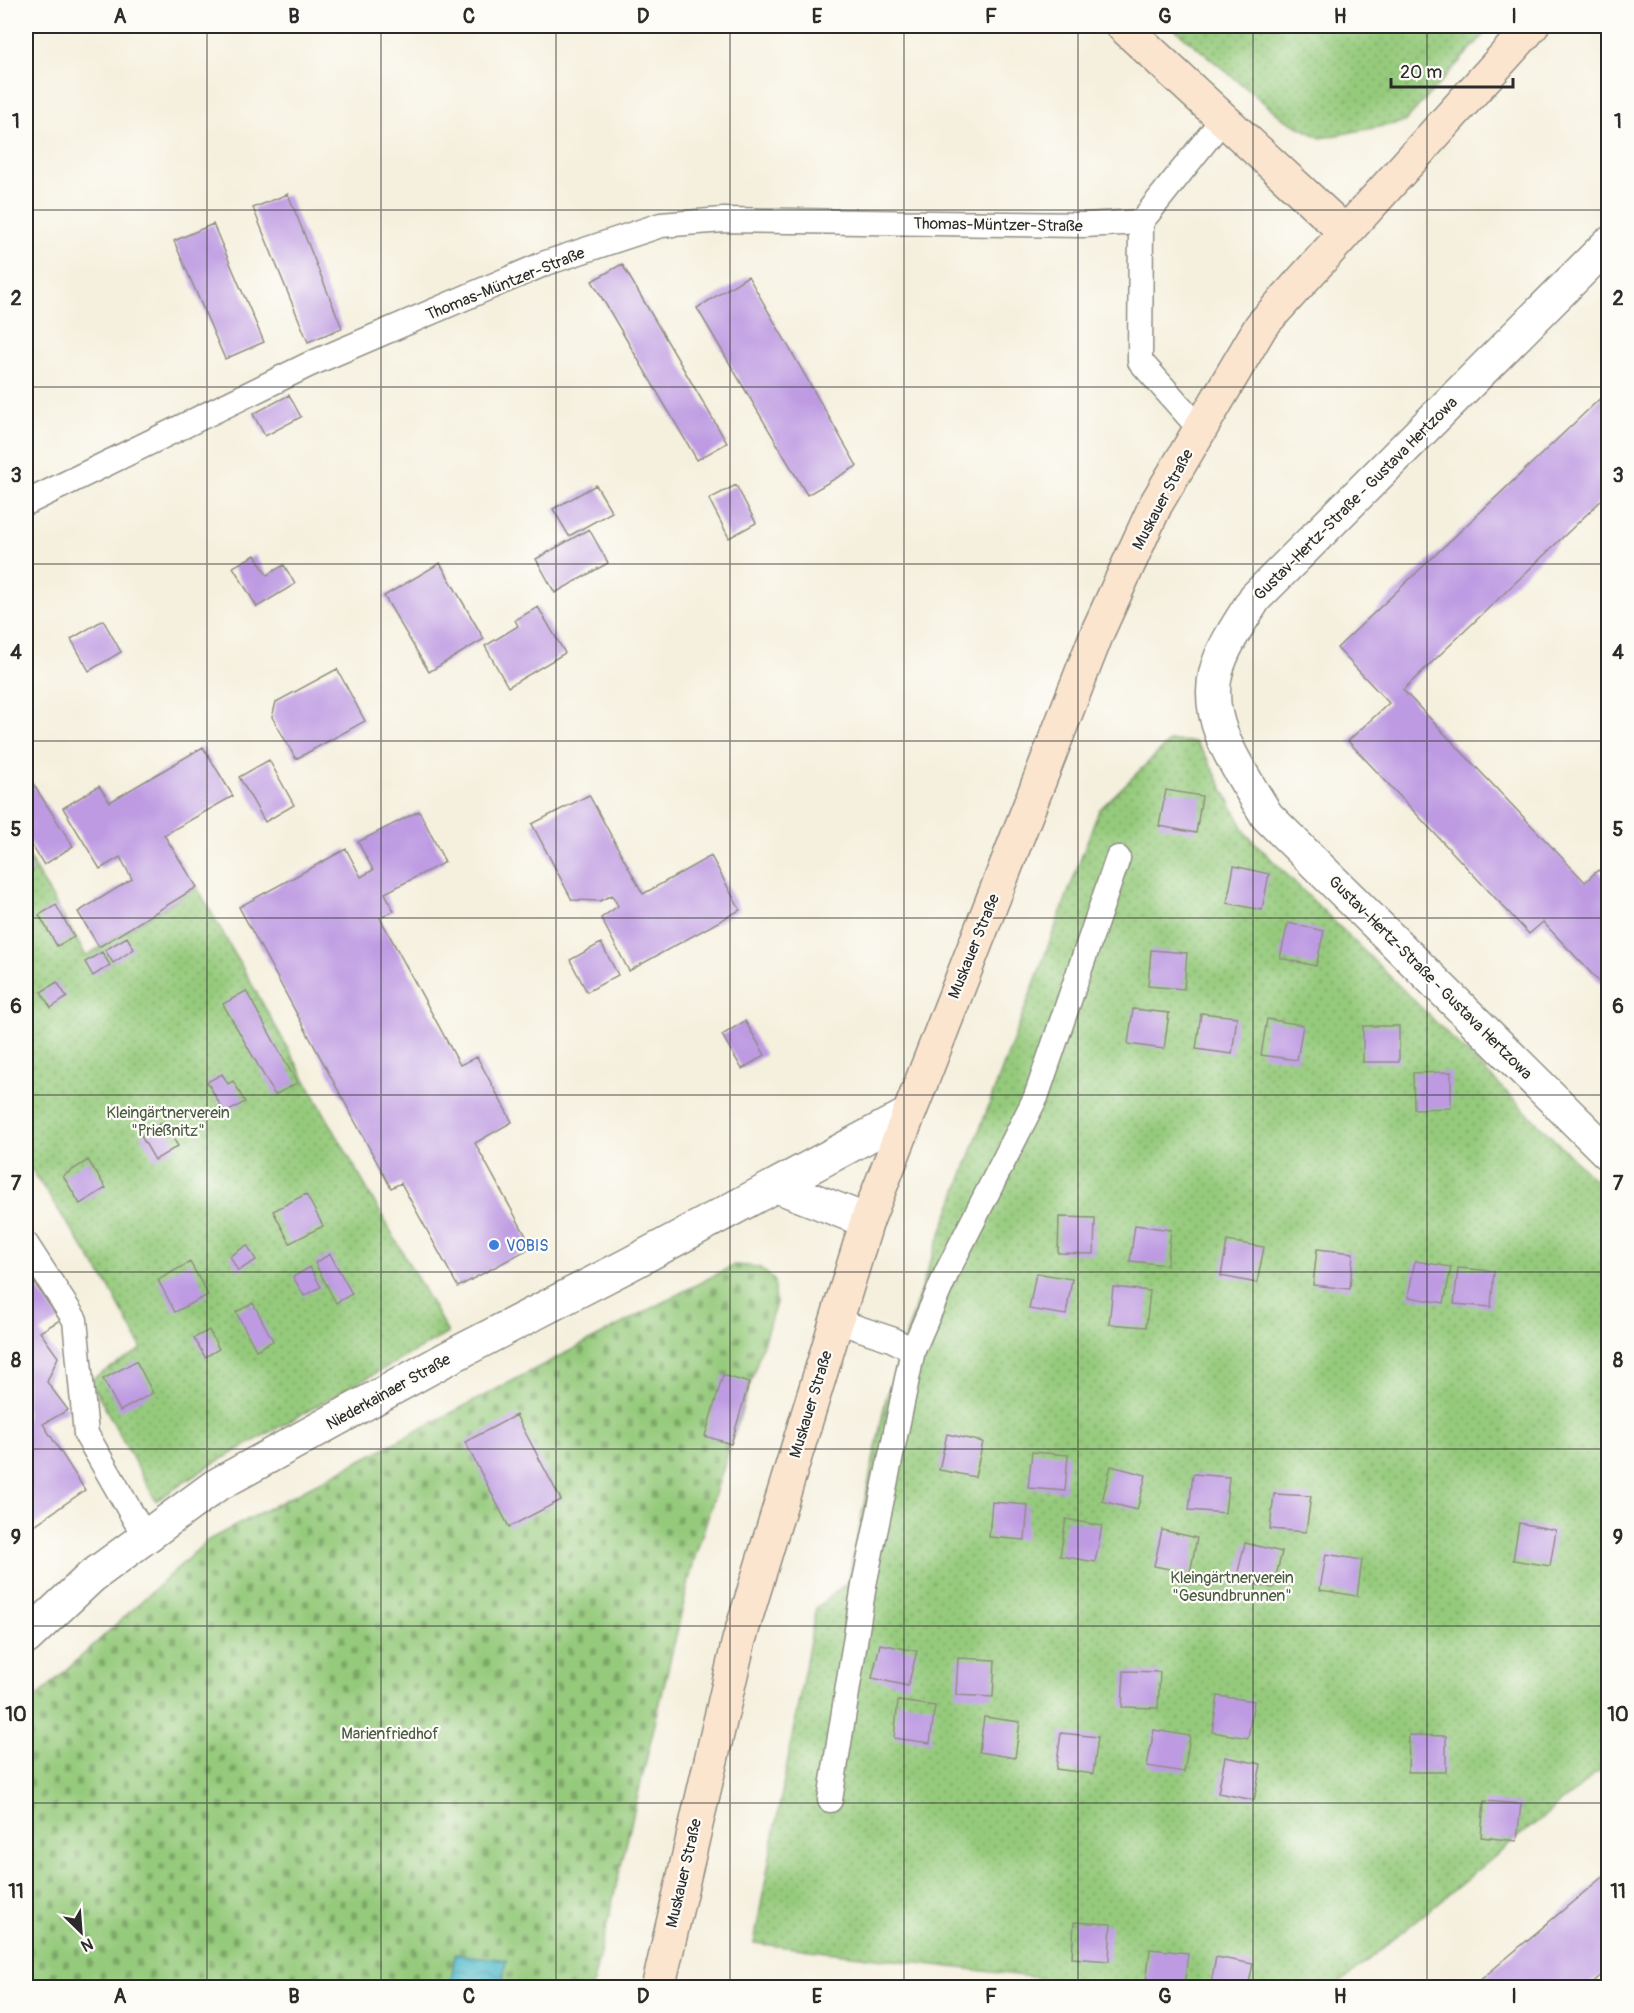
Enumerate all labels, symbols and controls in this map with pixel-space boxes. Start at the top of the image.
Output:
text: A [114,4,127,29]
text: B [288,4,300,29]
text: C [463,4,475,29]
text: D [637,4,650,29]
text: E [812,4,823,29]
text: F [985,4,997,29]
text: G [1158,4,1172,29]
text: H [1334,4,1347,29]
text: I [1511,4,1517,29]
scale bar [1391,51,1512,89]
text: 20 m [1400,61,1442,84]
text: 1 [12,109,20,134]
text: 1 [1614,109,1622,134]
street label: Thomas-Müntzer-Straße [913,214,1083,236]
street label: Thomas-Müntzer-Straße [423,243,588,325]
text: 2 [10,286,22,311]
text: 2 [1612,286,1624,311]
street label: Gustav-Hertz-Straße - Gustava Hertzowa [1250,393,1462,605]
street label: Muskauer Straße [1128,446,1198,553]
text: 3 [10,463,22,488]
text: 3 [1612,463,1624,488]
text: 4 [10,640,22,665]
text: 4 [1612,640,1624,665]
text: 5 [11,817,22,842]
text: 5 [1613,817,1624,842]
street label: Gustav-Hertz-Straße - Gustava Hertzowa [1324,872,1536,1084]
street label: Muskauer Straße [944,891,1004,1002]
text: 6 [10,994,22,1019]
text: 6 [1612,994,1624,1019]
park label: Kleingärtnerverein "Prießnitz" [106,1103,230,1141]
text: 7 [11,1171,22,1196]
text: 7 [1613,1171,1624,1196]
place label: VOBIS [506,1236,549,1256]
marker: VOBIS [487,1238,501,1252]
text: 8 [11,1348,21,1373]
street label: Muskauer Straße [785,1348,837,1460]
text: 8 [1613,1348,1623,1373]
street label: Niederkainaer Straße [323,1349,454,1434]
text: 9 [11,1525,21,1550]
text: 9 [1613,1525,1623,1550]
park label: Kleingärtnerverein "Gesundbrunnen" [1170,1568,1294,1606]
text: 10 [5,1702,27,1727]
text: 10 [1607,1702,1629,1727]
park label: Marienfriedhof [341,1724,439,1744]
street label: Muskauer Straße [662,1817,706,1930]
text: 11 [8,1879,24,1904]
text: 11 [1610,1879,1626,1904]
north arrow [51,1902,111,1962]
text: N [78,1933,96,1956]
text: A [114,1984,127,2009]
text: B [288,1984,300,2009]
text: C [463,1984,475,2009]
text: D [637,1984,650,2009]
text: E [812,1984,823,2009]
text: F [985,1984,997,2009]
text: G [1158,1984,1172,2009]
text: H [1334,1984,1347,2009]
text: I [1511,1984,1517,2009]

